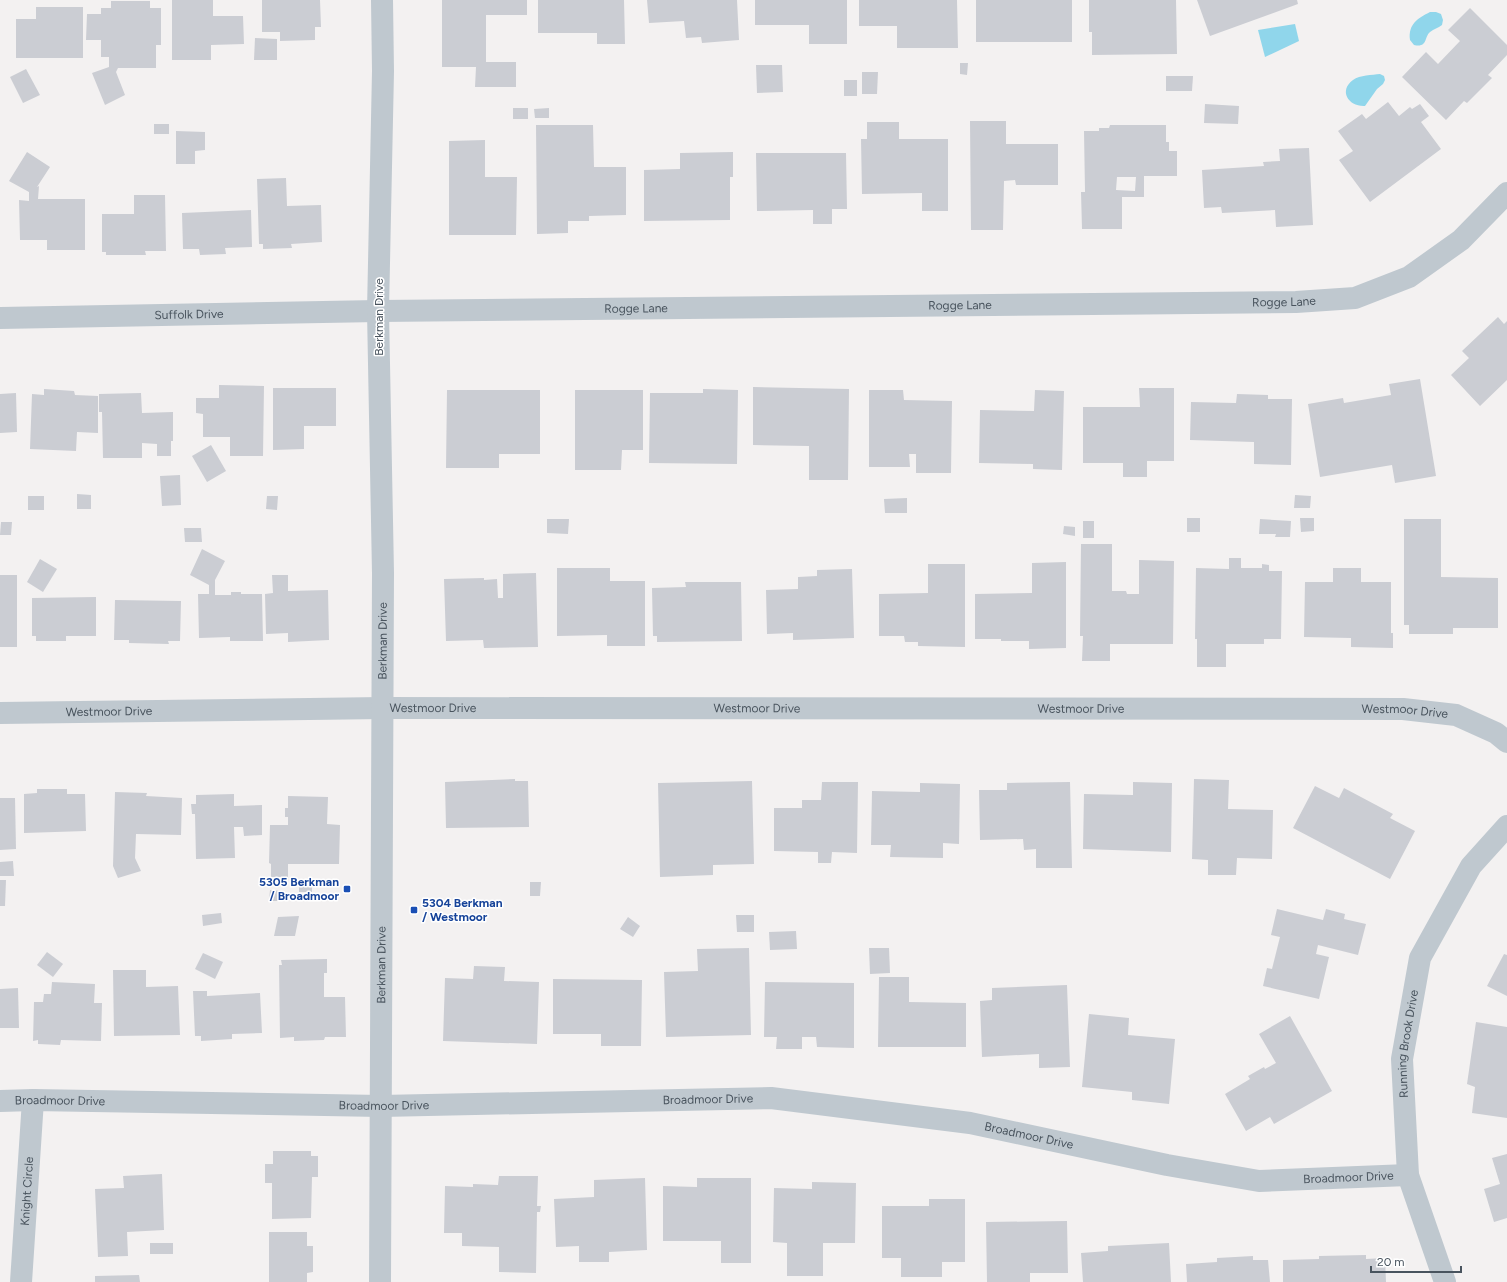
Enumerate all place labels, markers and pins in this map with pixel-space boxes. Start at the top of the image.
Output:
place label: 5305 Berkman / Broadmoor [259,875,339,903]
marker: 5305 Berkman / Broadmoor [342,884,352,894]
place label: 5304 Berkman / Westmoor [422,896,503,924]
marker: 5304 Berkman / Westmoor [409,905,419,915]

